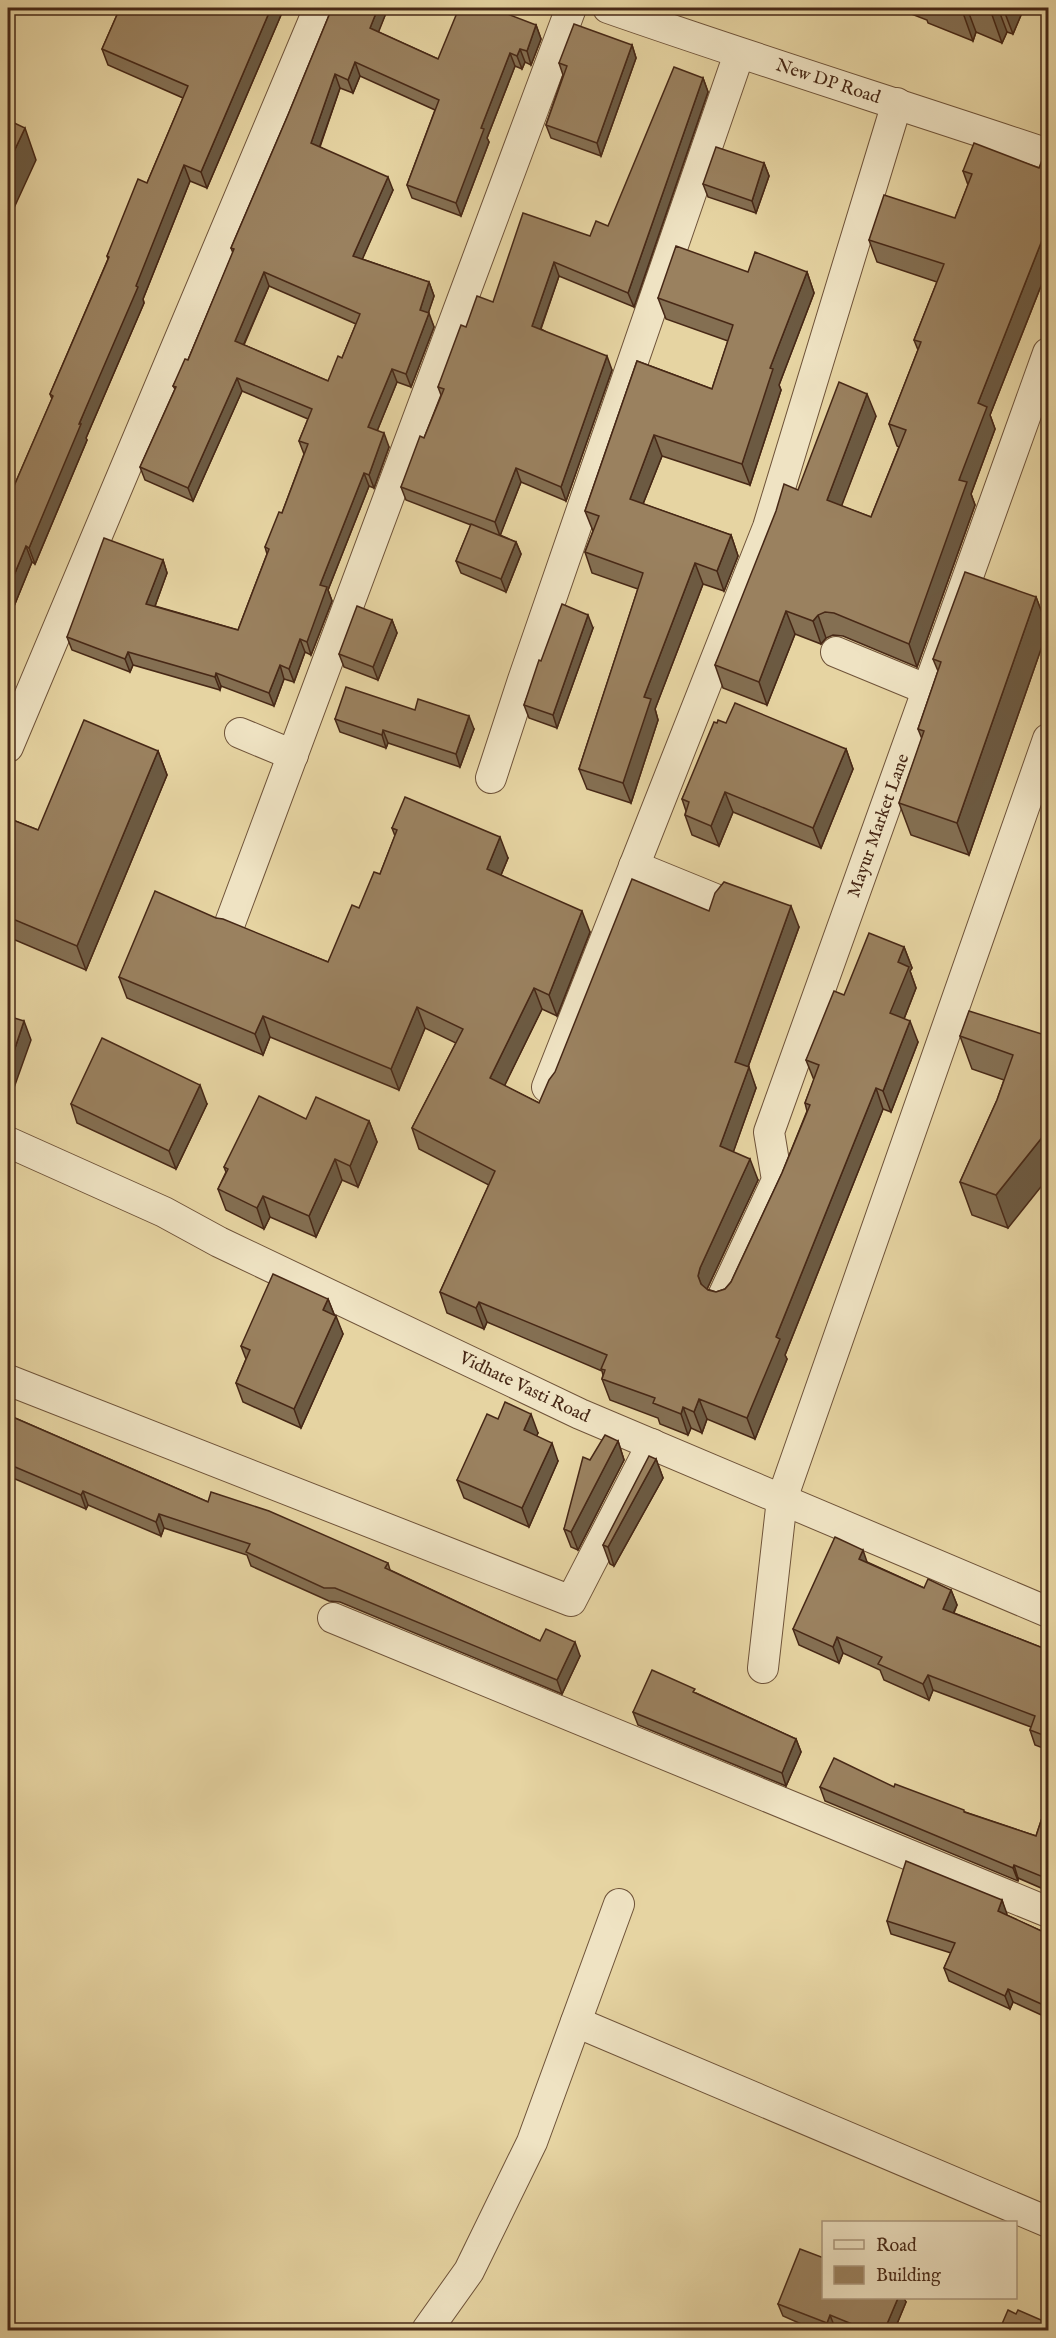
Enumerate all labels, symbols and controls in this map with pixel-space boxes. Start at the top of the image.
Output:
street label: New DP Road [773,54,884,110]
street label: Mayur Market Lane [842,751,915,901]
street label: Vidhate Vasti Road [454,1346,594,1428]
legend [822,2221,1017,2299]
text: Road [876,2235,917,2258]
text: Building [876,2265,941,2288]

